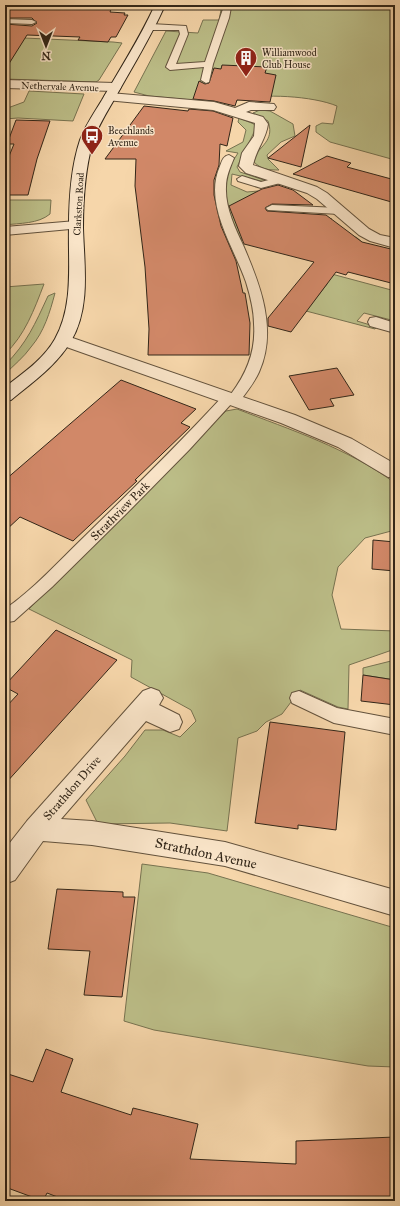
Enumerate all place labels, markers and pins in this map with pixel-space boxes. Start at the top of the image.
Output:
building icon: Williamwood Club House [233,45,259,78]
place label: Williamwood Club House [262,47,317,71]
bus stop icon: Beechlands Avenue [79,123,105,156]
place label: Beechlands Avenue [107,125,154,149]

